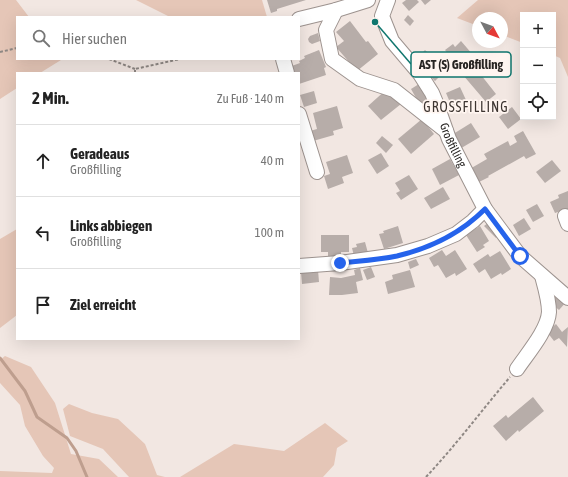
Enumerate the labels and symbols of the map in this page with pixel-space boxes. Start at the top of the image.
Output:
north arrow [472,12,508,48]
callout: AST (S) Großfilling [411,52,511,77]
text: AST (S) Großfilling [418,57,503,72]
district label: GROSSFILLING [423,99,509,115]
street label: Großfilling [437,121,470,170]
route start [511,247,529,265]
route end [331,254,349,272]

